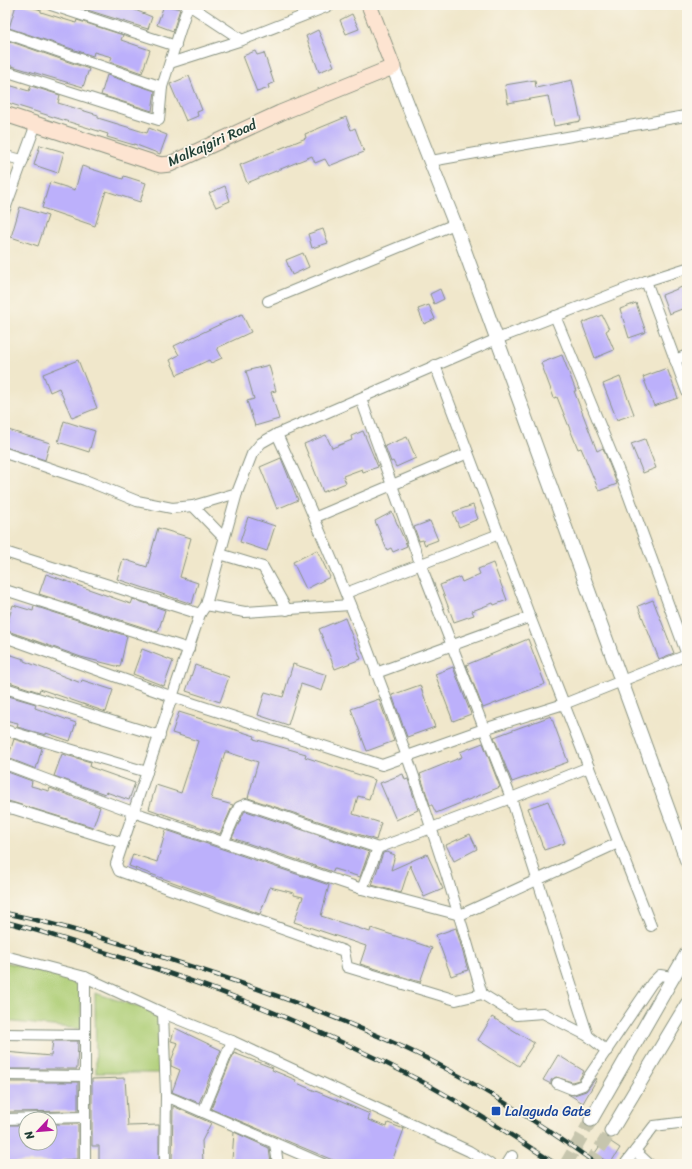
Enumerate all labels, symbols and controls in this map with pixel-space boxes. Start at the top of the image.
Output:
street label: Malkajgiri Road [163,112,262,174]
place label: Lalaguda Gate [505,1099,591,1124]
marker: Lalaguda Gate [490,1105,502,1117]
north arrow [18,1111,58,1151]
text: N [19,1127,40,1144]

